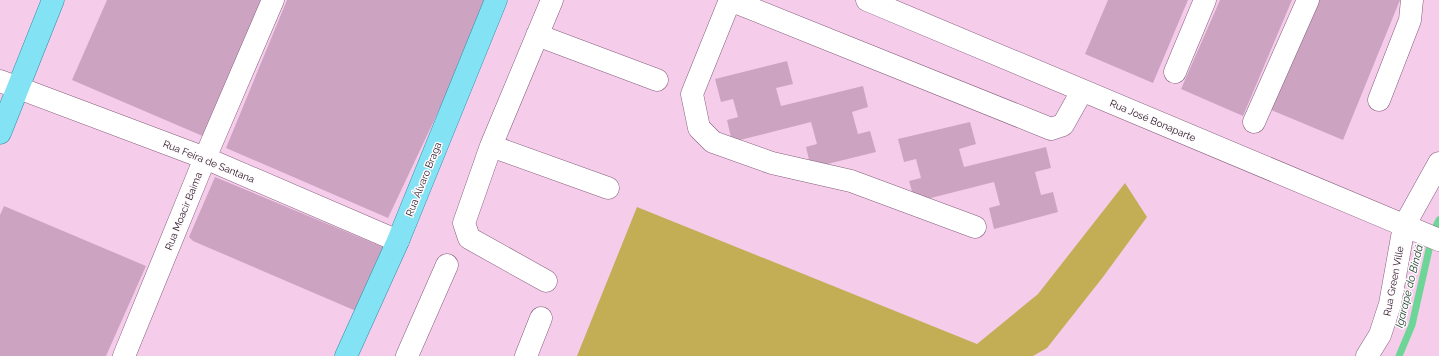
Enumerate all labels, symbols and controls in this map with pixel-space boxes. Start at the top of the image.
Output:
street label: Rua José Bonaparte [1108,97,1198,144]
street label: Rua Feira de Santana [162,138,256,185]
street label: Rua Álvaro Braga [404,140,443,218]
street label: Rua Moacir Baima [163,171,204,252]
water label: Igarapé do Bindá [1393,243,1426,329]
street label: Rua Green Ville [1381,245,1406,317]

